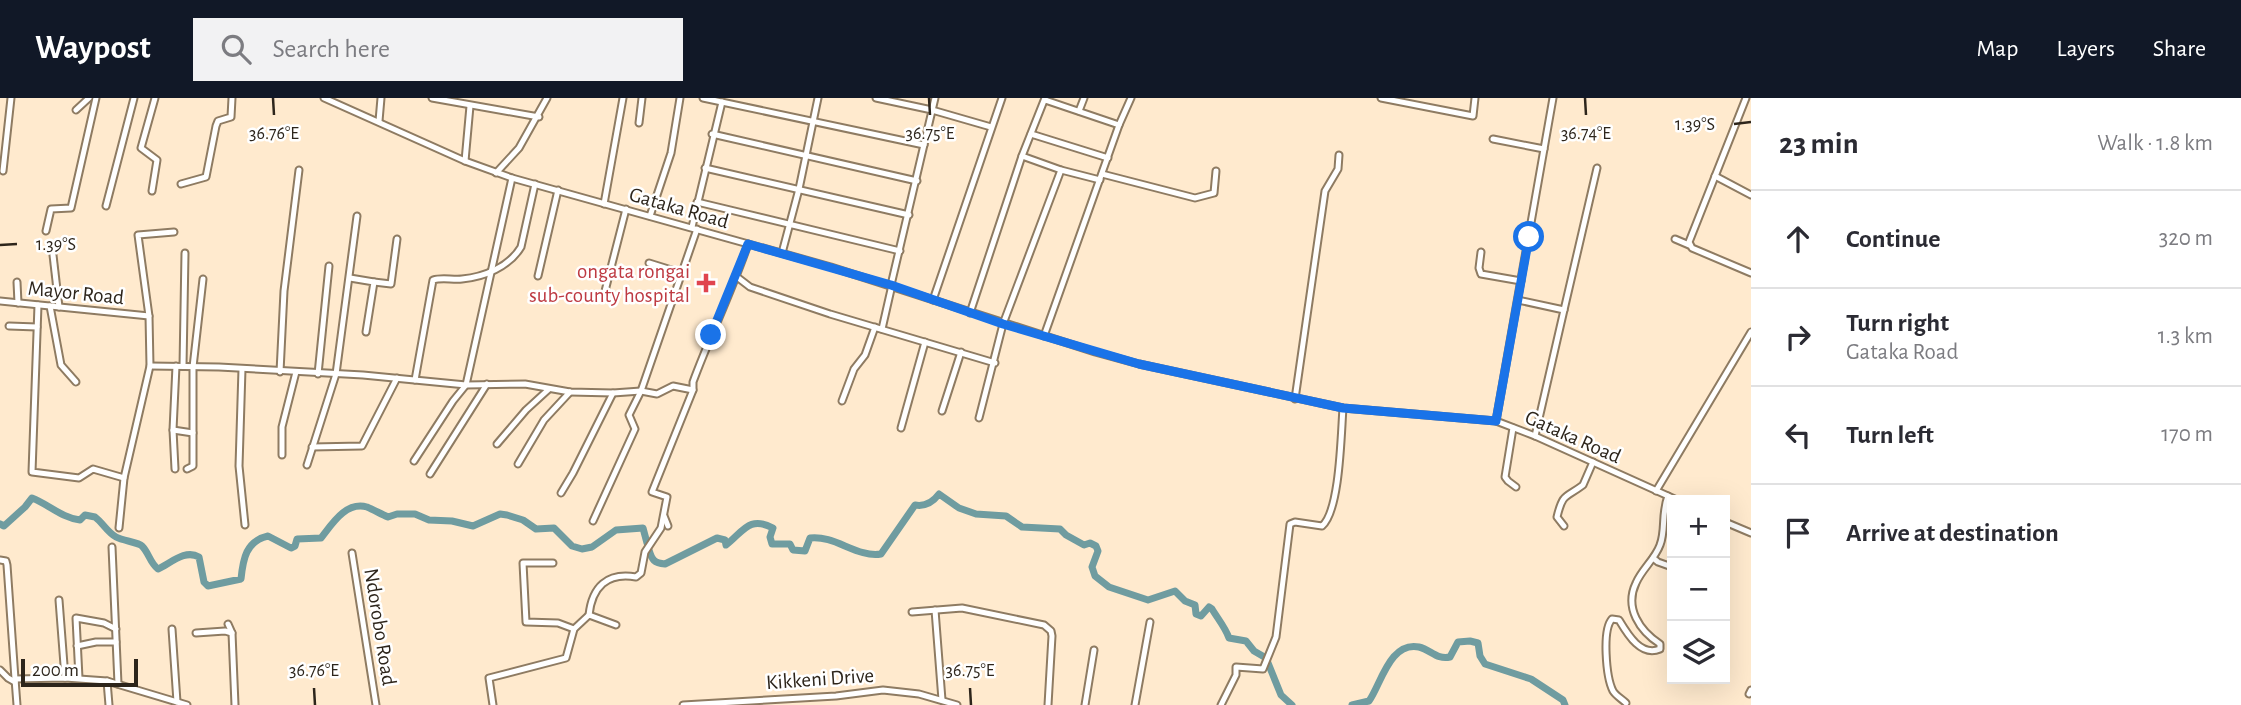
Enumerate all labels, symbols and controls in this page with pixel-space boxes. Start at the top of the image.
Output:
search box [193,18,683,81]
icon: search [217,30,255,68]
text: Waypost [35,32,151,65]
text: Search here [273,36,390,62]
text: Map [1976,37,2018,61]
text: Layers [2056,37,2115,61]
text: Share [2153,37,2206,61]
text: 1.39°S [1675,116,1715,134]
text: 36.76°E [249,125,299,143]
text: 36.75°E [906,125,955,143]
text: 36.74°E [1561,125,1611,143]
text: 23 min [1779,129,1859,159]
text: Walk · 1.8 km [2097,132,2213,155]
street label: Gataka Road [627,184,731,232]
icon: ahead [1779,220,1817,258]
route start [1513,221,1544,252]
text: Continue [1846,226,1941,252]
text: 320 m [2159,227,2213,250]
text: 1.39°S [36,236,76,254]
place label: ongata rongai sub-county hospital [529,261,690,306]
marker: ongata rongai sub-county hospital [696,273,716,293]
street label: Mayor Road [27,278,125,309]
text: Turn right [1846,310,1949,336]
icon: right [1779,318,1817,356]
route end [695,319,726,350]
text: 1.3 km [2158,325,2213,348]
text: Gataka Road [1846,341,1958,364]
street label: Gataka Road [1522,407,1624,468]
icon: left [1779,416,1817,454]
text: Turn left [1846,422,1934,448]
text: 170 m [2161,423,2213,446]
map controls [1667,495,1730,684]
button: + [1667,495,1730,558]
icon: arrive [1779,514,1817,552]
text: Arrive at destination [1846,520,2059,546]
button: − [1667,558,1730,621]
street label: Ndorobo Road [360,567,400,687]
button: layers [1667,621,1730,684]
scale bar [21,656,138,688]
text: 200 m [32,661,79,680]
text: 36.76°E [289,662,339,680]
text: 36.75°E [946,662,995,680]
street label: Kikkeni Drive [765,665,875,693]

